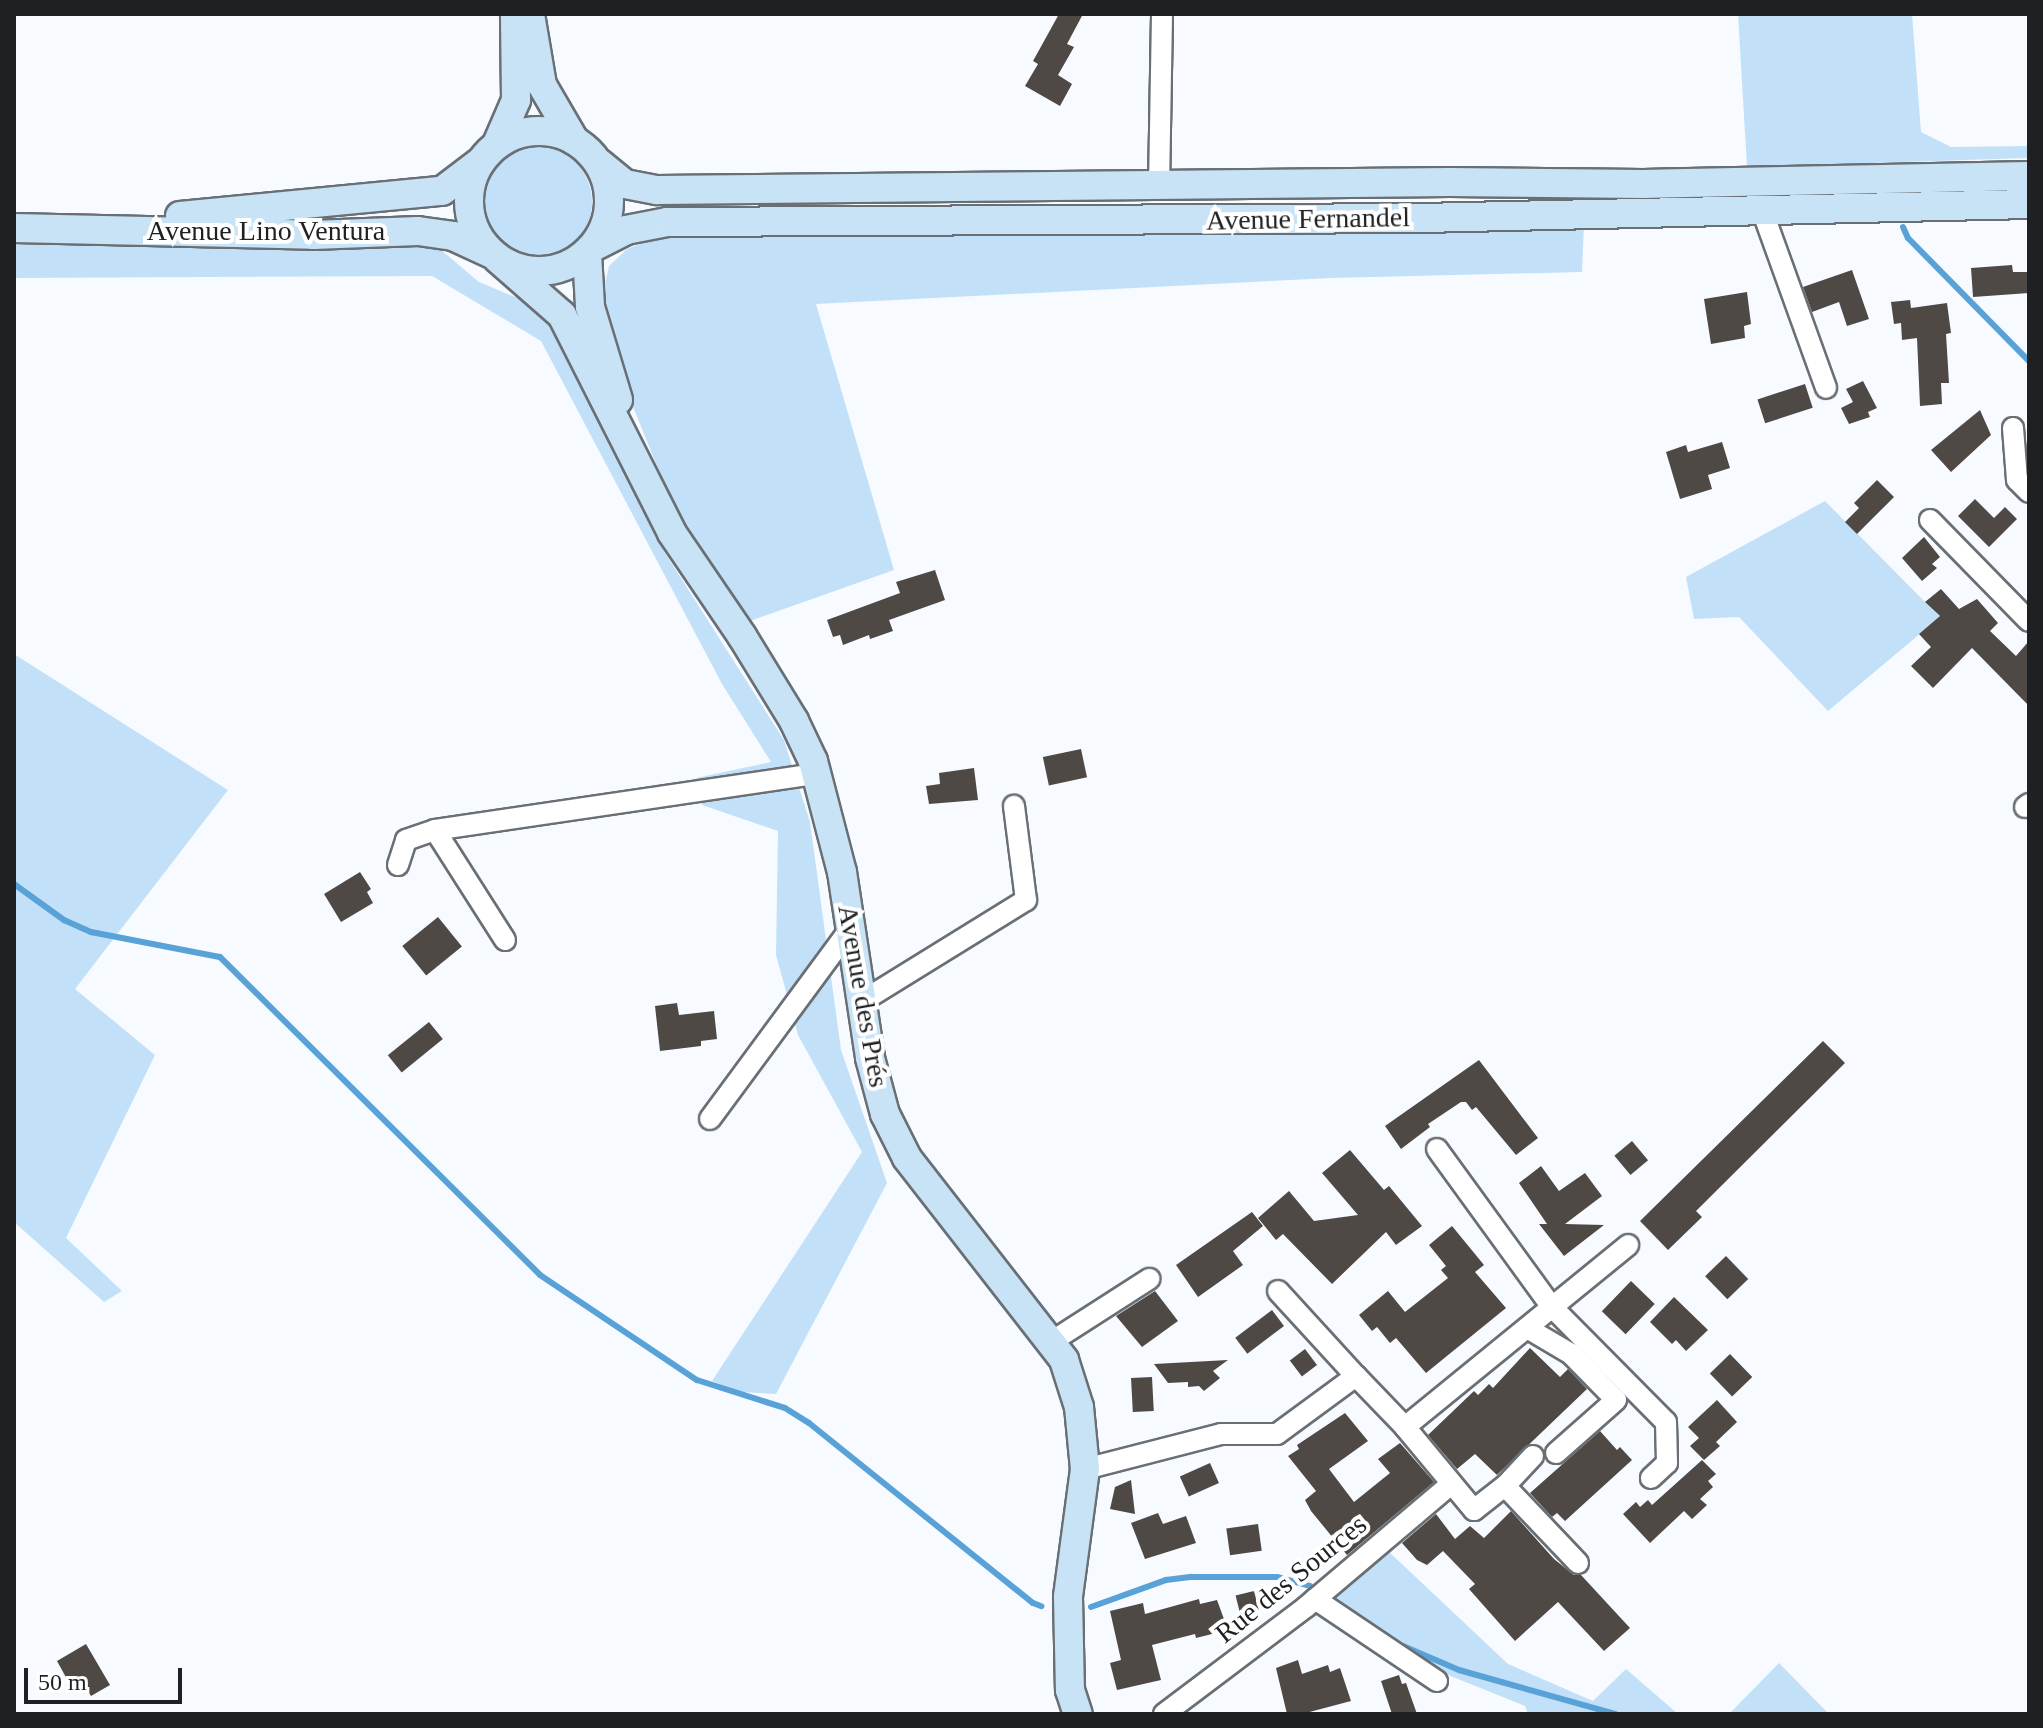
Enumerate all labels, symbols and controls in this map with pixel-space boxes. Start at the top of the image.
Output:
street label: Avenue Fernandel [1206,200,1410,238]
street label: Avenue Lino Ventura [147,214,385,248]
street label: Avenue des Prés [830,902,896,1090]
street label: Rue des Sources [1209,1508,1373,1650]
scale bar [28,1652,186,1702]
text: 50 m [38,1669,87,1695]

